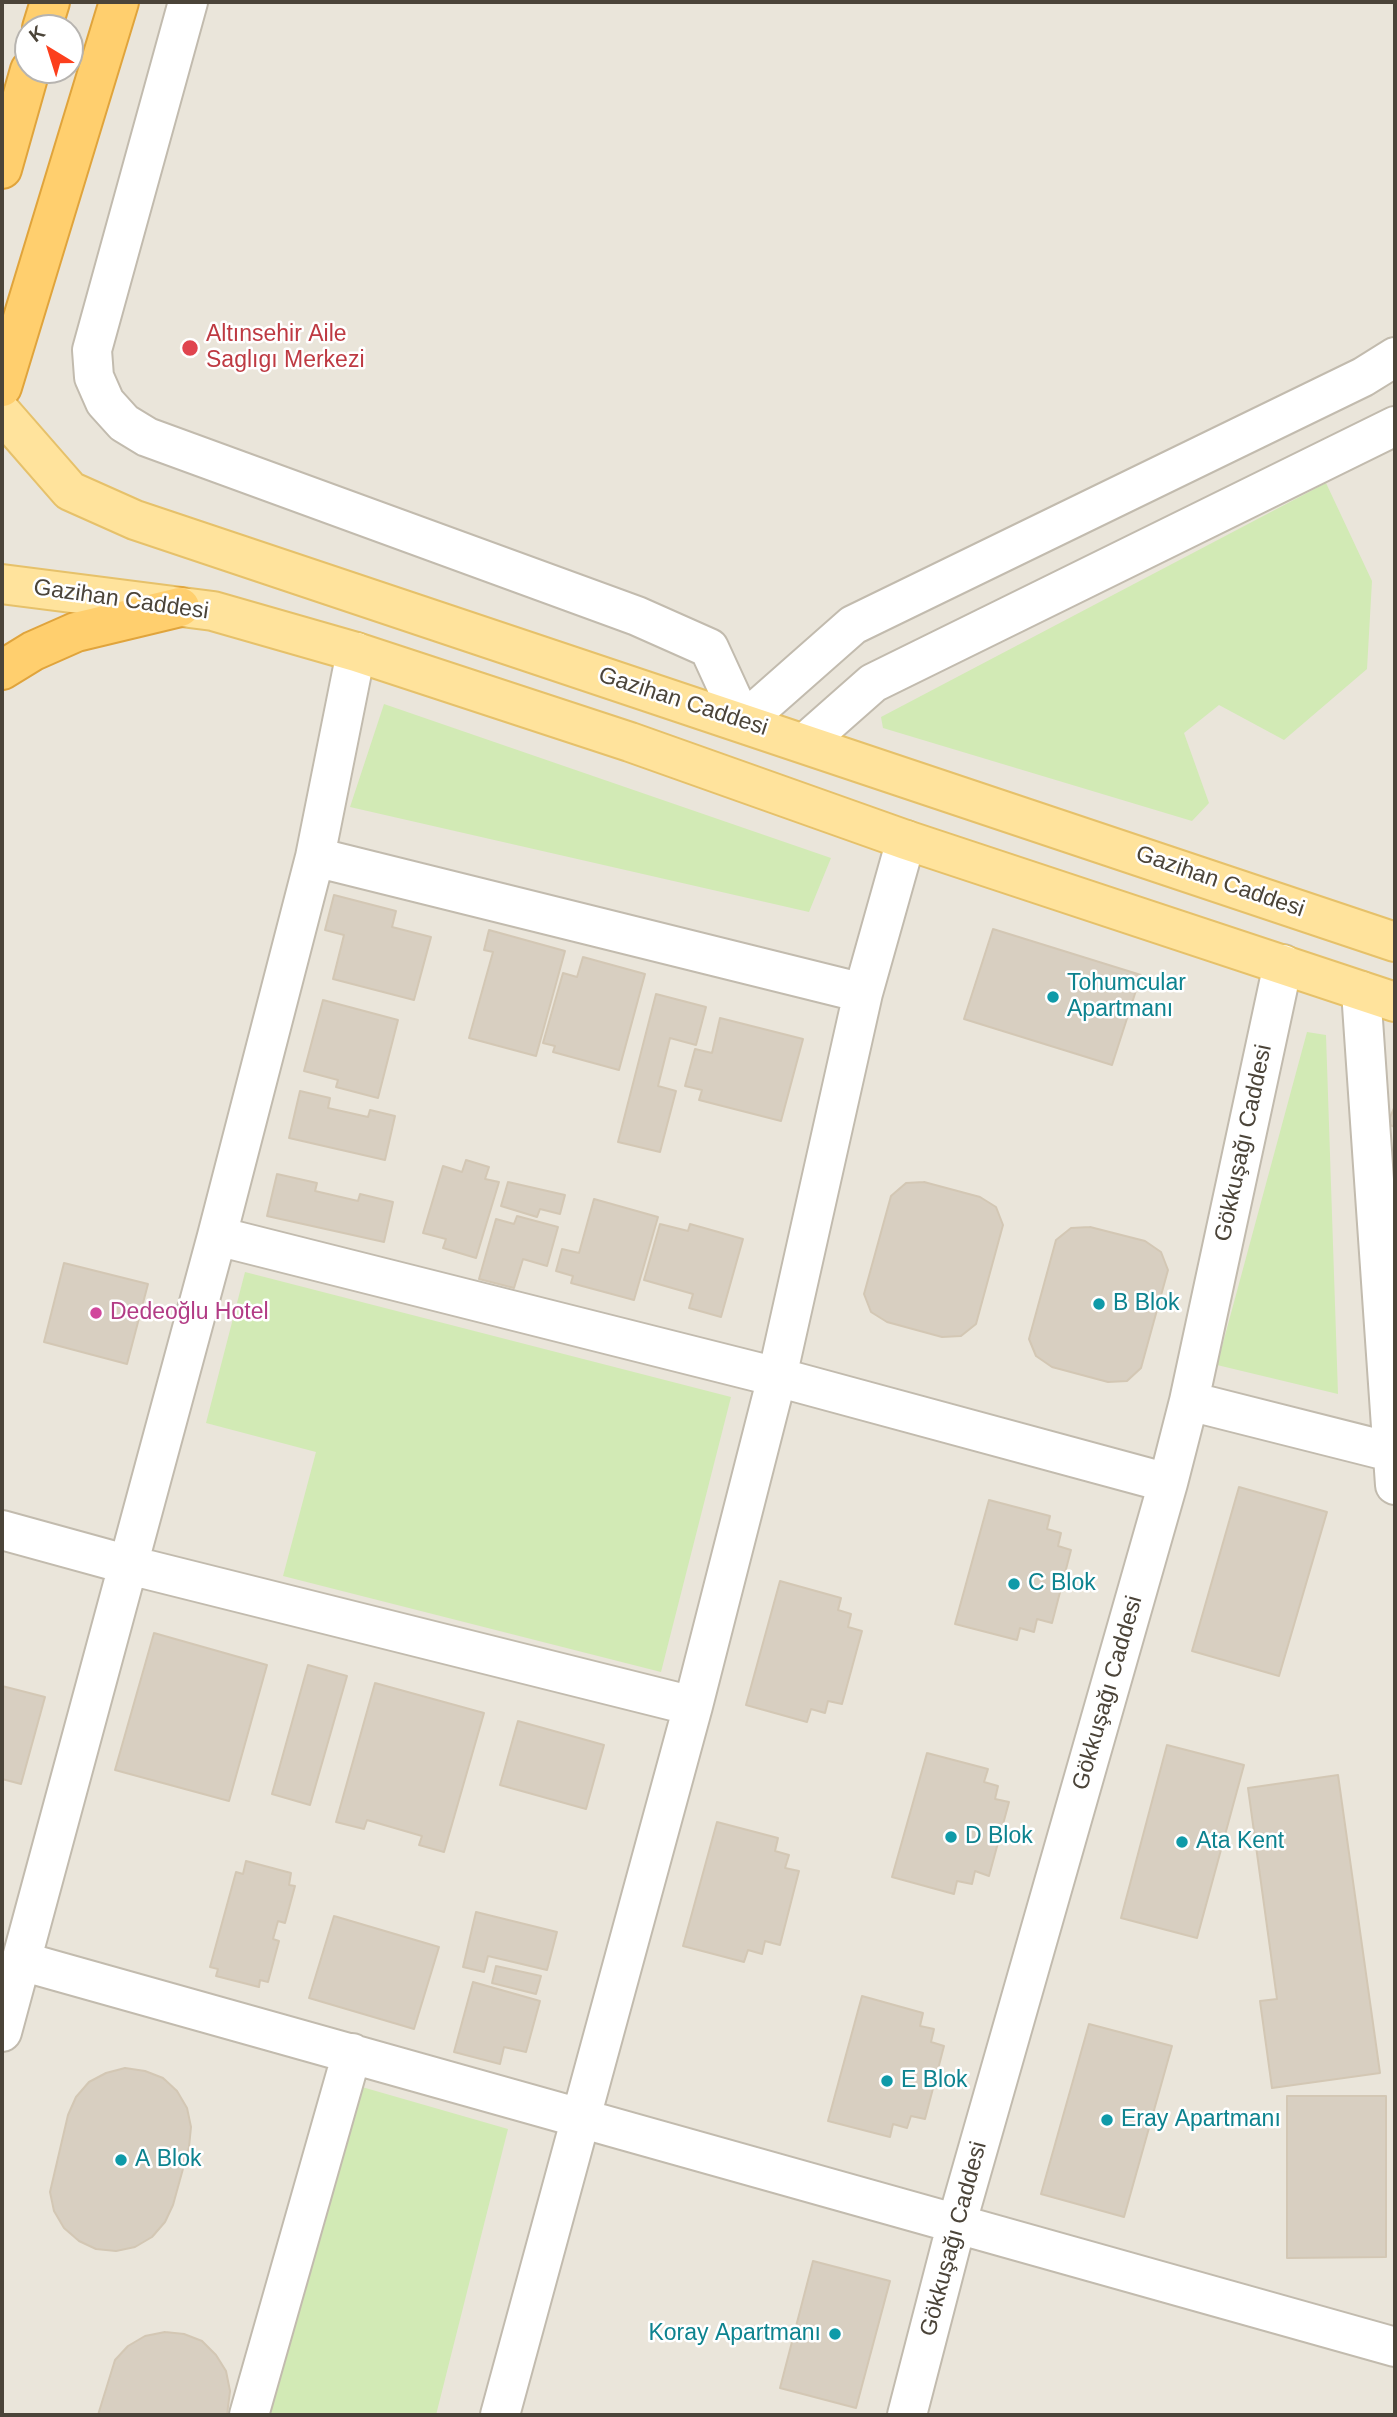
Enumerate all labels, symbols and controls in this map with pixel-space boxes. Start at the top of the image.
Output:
north arrow [14,14,84,84]
text: K [25,21,49,46]
place label: Altınsehir Aile Saglıgı Merkezi [206,321,365,375]
marker: Altınsehir Aile Saglıgı Merkezi [180,338,200,358]
street label: Gazihan Caddesi [32,574,210,626]
street label: Gazihan Caddesi [595,662,771,742]
street label: Gazihan Caddesi [1132,840,1308,924]
place label: Tohumcular Apartmanı [1067,970,1186,1024]
marker: Tohumcular Apartmanı [1045,989,1061,1005]
street label: Gökkuşağı Caddesi [1210,1042,1278,1244]
place label: B Blok [1113,1290,1179,1318]
marker: B Blok [1091,1296,1107,1312]
place label: Dedeoğlu Hotel [110,1299,269,1327]
marker: Dedeoğlu Hotel [88,1305,104,1321]
place label: C Blok [1028,1570,1096,1598]
marker: C Blok [1006,1576,1022,1592]
street label: Gökkuşağı Caddesi [1067,1593,1149,1793]
place label: D Blok [965,1823,1033,1851]
place label: Ata Kent [1196,1828,1284,1856]
marker: D Blok [943,1829,959,1845]
marker: Ata Kent [1174,1834,1190,1850]
place label: E Blok [901,2067,967,2095]
marker: E Blok [879,2073,895,2089]
place label: Eray Apartmanı [1121,2106,1281,2134]
marker: Eray Apartmanı [1099,2112,1115,2128]
street label: Gökkuşağı Caddesi [915,2138,993,2340]
place label: A Blok [135,2146,201,2174]
marker: A Blok [113,2152,129,2168]
place label: Koray Apartmanı [648,2320,821,2348]
marker: Koray Apartmanı [827,2326,843,2342]

